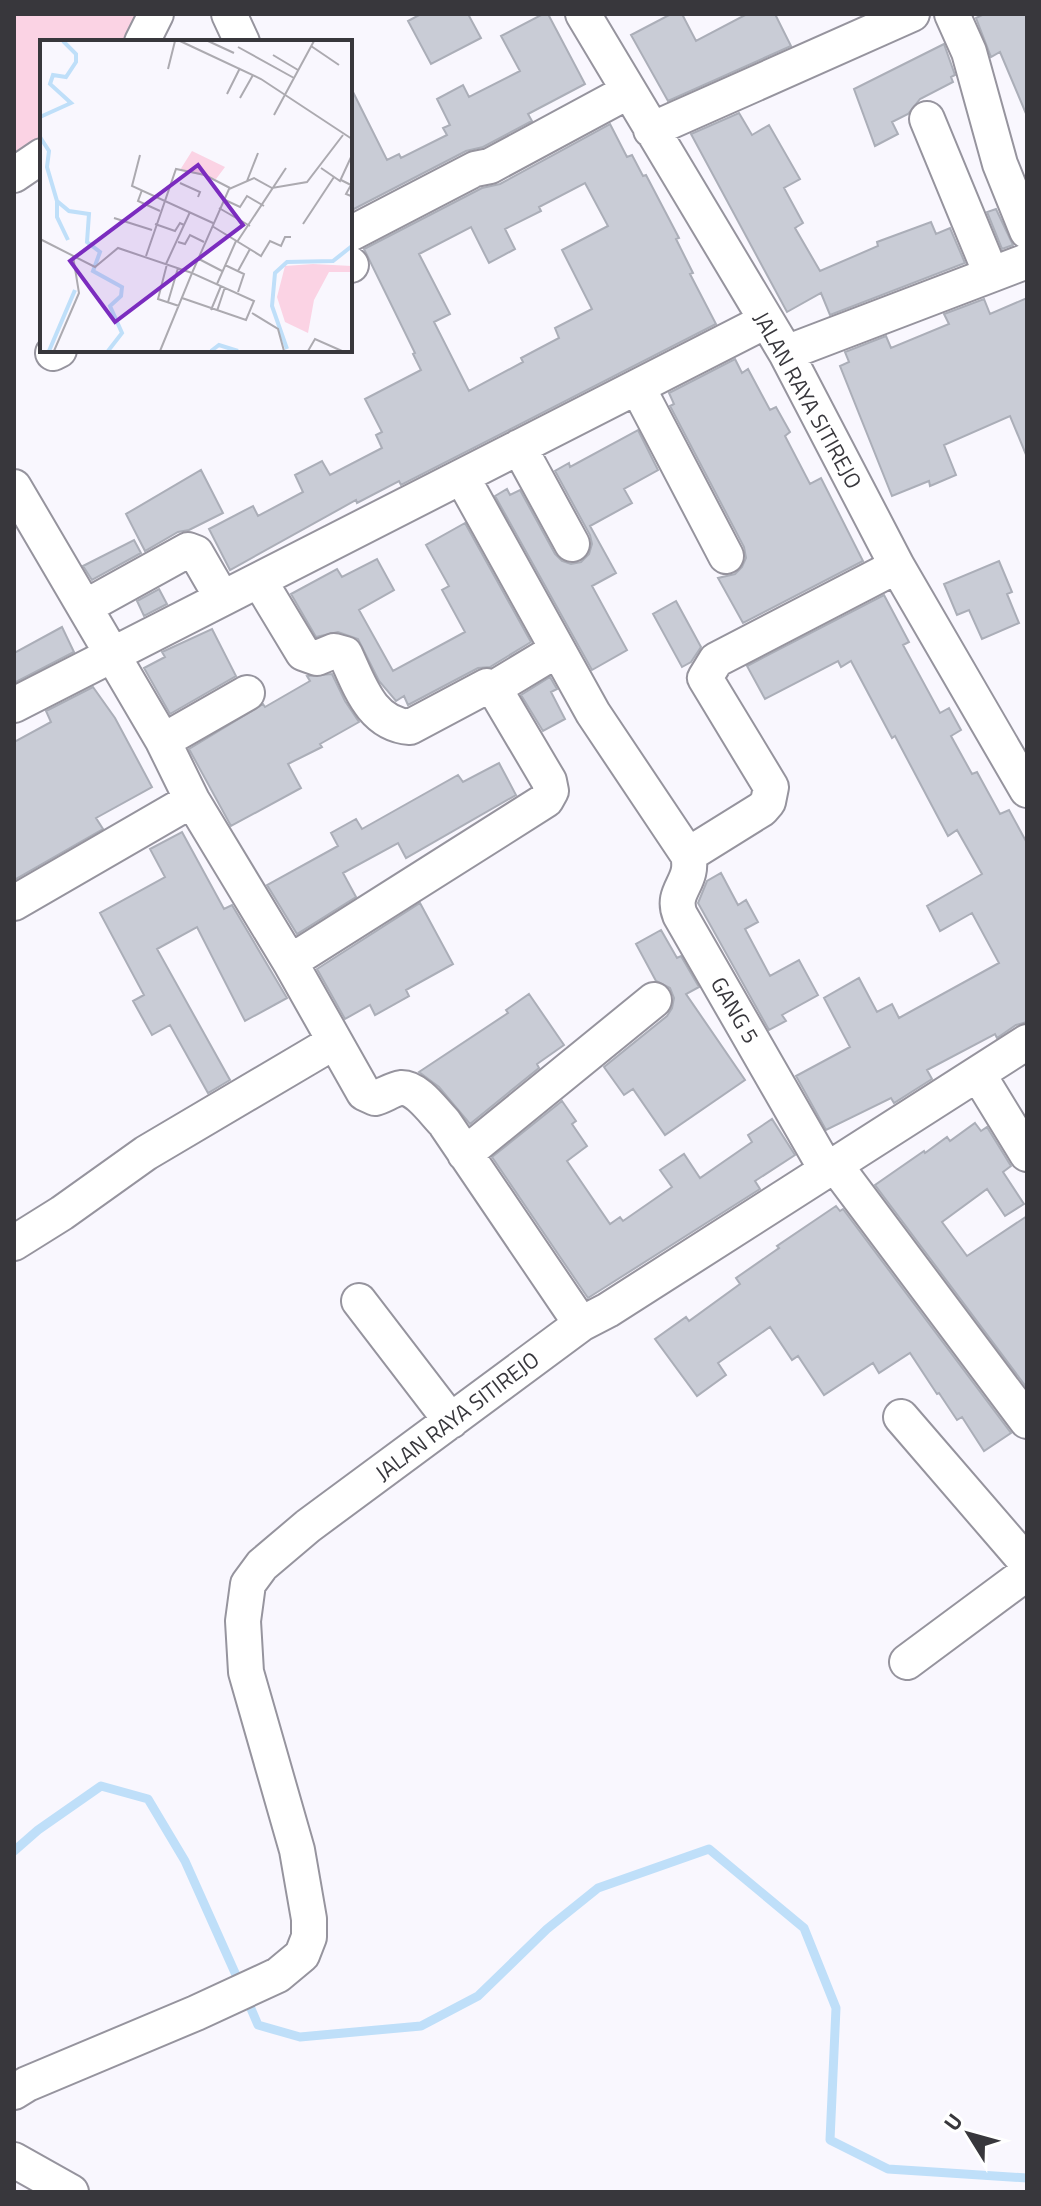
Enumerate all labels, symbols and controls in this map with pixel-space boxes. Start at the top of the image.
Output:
inset map [40,40,352,352]
street label: JALAN RAYA SITIREJO [745,305,871,495]
street label: GANG 5 [702,970,768,1050]
street label: JALAN RAYA SITIREJO [368,1343,546,1489]
north arrow [929,2094,1009,2174]
text: U [935,2106,971,2138]

